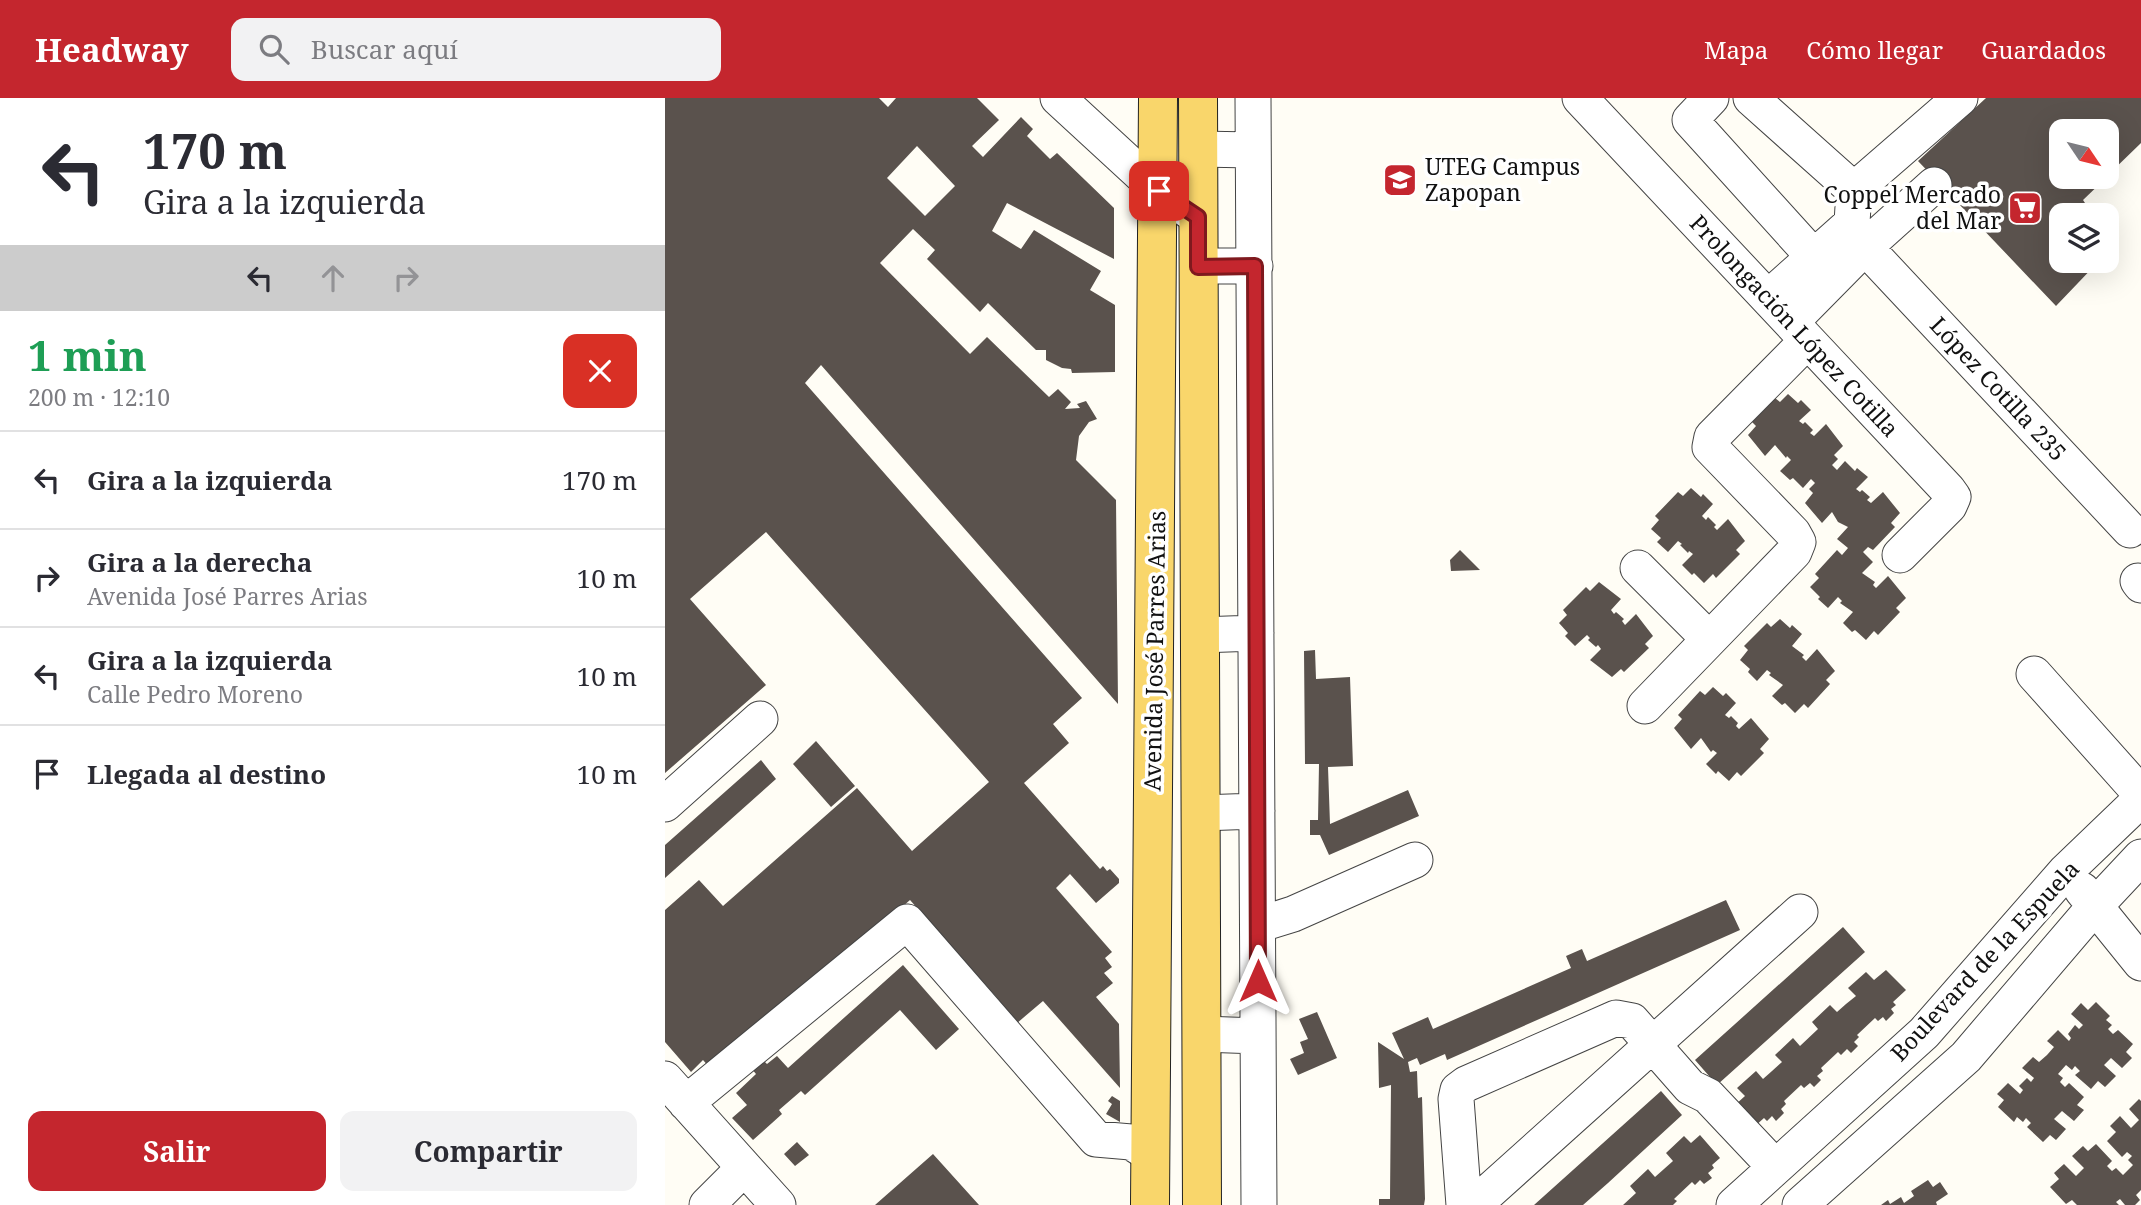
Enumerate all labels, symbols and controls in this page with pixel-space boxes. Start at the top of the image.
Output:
search box [231,18,721,81]
text: Headway [35,27,189,72]
icon: search [255,30,293,68]
text: Buscar aquí [311,31,458,67]
text: Mapa [1704,33,1768,66]
text: Cómo llegar [1806,33,1943,66]
text: Guardados [1981,33,2106,66]
text: 170 m [143,117,287,183]
north arrow [2049,119,2119,189]
map controls [2049,119,2119,273]
icon: left [28,126,119,217]
place label: UTEG Campus Zapopan [1425,150,1580,208]
pin [1129,161,1189,221]
school or university icon: UTEG Campus Zapopan [1381,161,1419,199]
icon: arrive [1140,172,1178,210]
place label: Coppel Mercado del Mar [1824,178,2001,236]
text: Gira a la izquierda [143,180,426,223]
supermarket icon: Coppel Mercado del Mar [2006,189,2044,227]
button: layers [2049,203,2119,273]
street label: Prolongación López Cotilla [1683,207,1906,443]
icon: left [241,259,279,297]
icon: ahead [314,259,352,297]
icon: right [387,259,425,297]
street label: López Cotilla 235 [1923,309,2074,467]
text: 1 min [28,326,147,383]
button: close [563,334,637,408]
text: 200 m · 12:10 [28,381,170,413]
icon: left [28,461,66,499]
text: Gira a la izquierda [87,462,333,498]
text: 170 m [562,462,637,498]
street label: Avenida José Parres Arias [1136,510,1172,792]
text: Gira a la derecha [87,544,312,580]
icon: right [28,559,66,597]
text: 10 m [577,560,637,596]
text: Avenida José Parres Arias [87,580,368,612]
text: Gira a la izquierda [87,642,333,678]
icon: left [28,657,66,695]
text: 10 m [577,658,637,694]
text: Calle Pedro Moreno [87,678,303,710]
icon: arrive [28,755,66,793]
text: Llegada al destino [87,756,326,792]
text: 10 m [577,756,637,792]
street label: Boulevard de la Espuela [1883,853,2086,1068]
position arrow [1221,944,1295,1018]
button: Salir [28,1111,326,1191]
button: Compartir [340,1111,637,1191]

